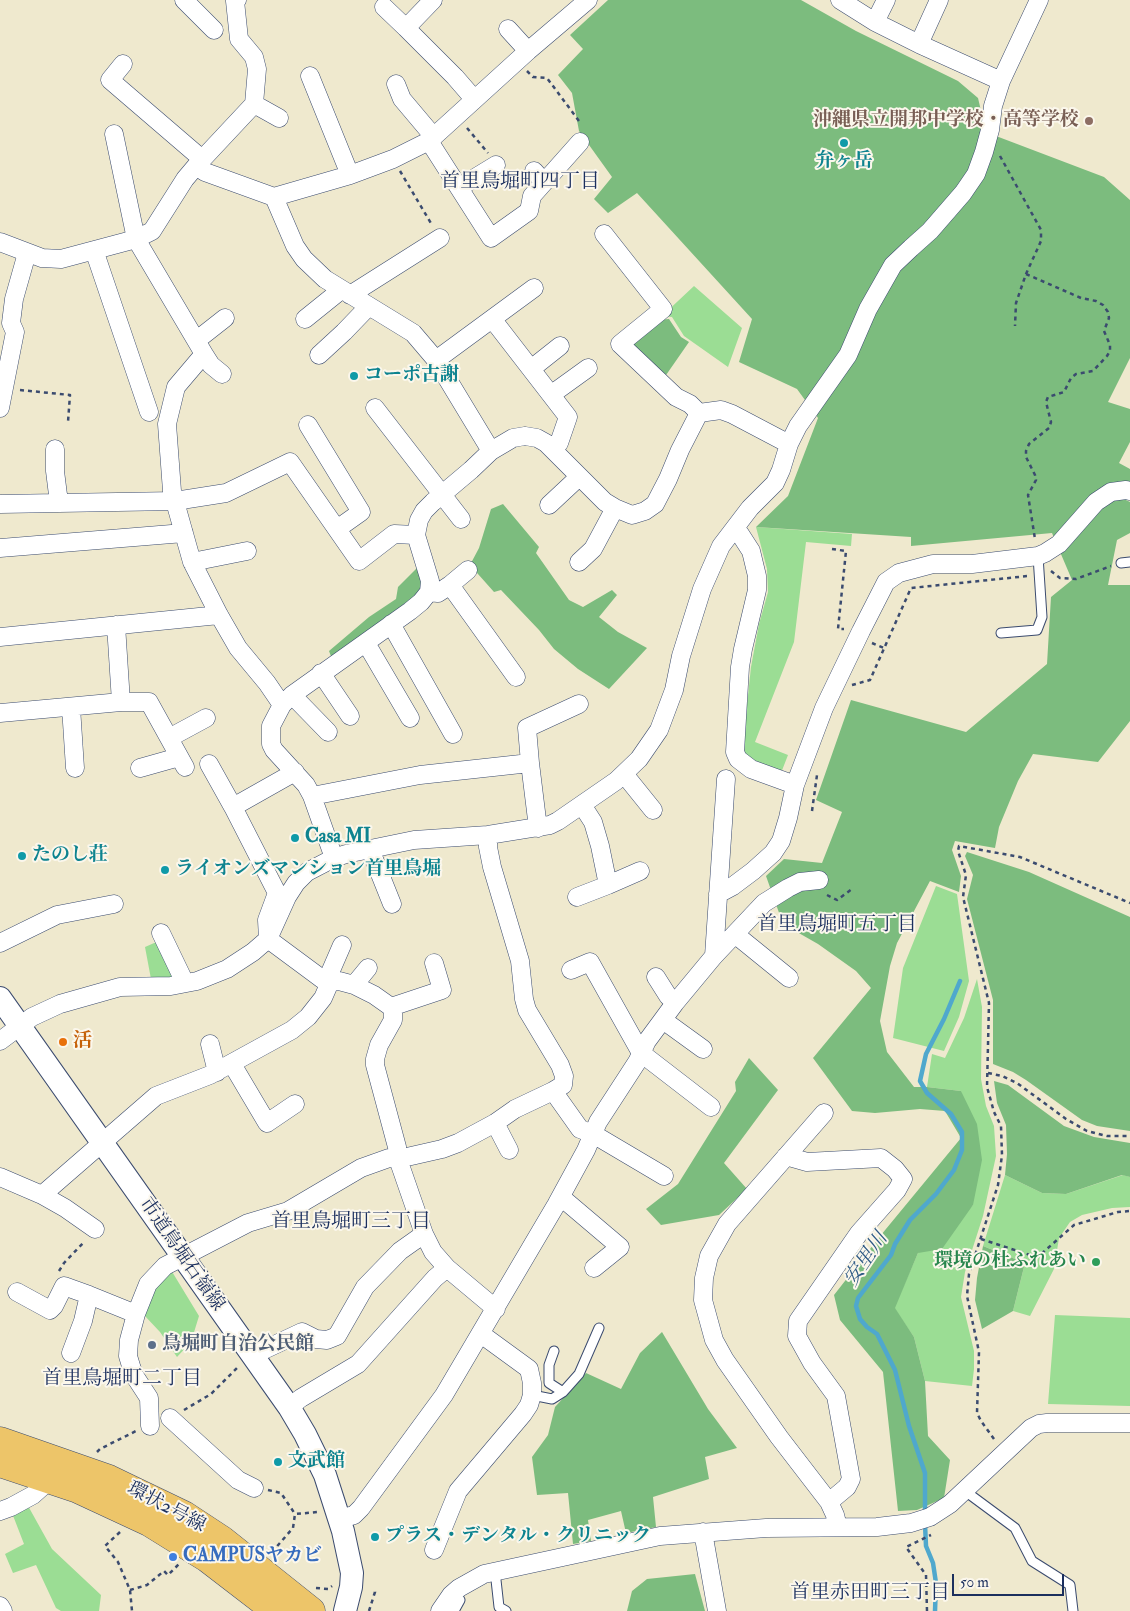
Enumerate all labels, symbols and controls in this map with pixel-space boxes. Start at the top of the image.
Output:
place label: 沖縄県立開邦中学校・高等学校 [813,110,1079,132]
marker: 沖縄県立開邦中学校・高等学校 [1083,115,1095,127]
marker: 弁ヶ岳 [838,137,850,149]
place label: 弁ヶ岳 [816,151,872,173]
district label: 首里鳥堀町四丁目 [440,171,600,195]
place label: コーポ古謝 [364,365,459,387]
marker: コーポ古謝 [348,370,360,382]
place label: Casa MI [305,827,371,849]
marker: Casa MI [289,832,301,844]
place label: たのし荘 [32,845,108,867]
marker: たのし荘 [16,850,28,862]
place label: ライオンズマンション首里鳥堀 [175,859,441,881]
marker: ライオンズマンション首里鳥堀 [159,864,171,876]
district label: 首里鳥堀町五丁目 [757,914,917,938]
place label: 活 [73,1031,92,1053]
marker: 活 [57,1036,69,1048]
street label: 市道鳥堀石嶺線 [134,1194,228,1316]
district label: 首里鳥堀町三丁目 [271,1211,431,1235]
water label: 安里川 [840,1228,894,1292]
place label: 環境の杜ふれあい [934,1251,1086,1273]
marker: 環境の杜ふれあい [1090,1256,1102,1268]
place label: 鳥堀町自治公民館 [162,1334,314,1356]
marker: 鳥堀町自治公民館 [146,1339,158,1351]
district label: 首里鳥堀町二丁目 [42,1368,202,1392]
place label: 文武館 [288,1451,345,1473]
marker: 文武館 [272,1456,284,1468]
street label: 環状2号線 [123,1478,209,1538]
place label: プラス・デンタル・クリニック [385,1526,651,1548]
marker: プラス・デンタル・クリニック [369,1531,381,1543]
place label: CAMPUSヤカビ [183,1546,322,1568]
marker: CAMPUSヤカビ [167,1551,179,1563]
scale bar [955,1564,1068,1596]
text: 50 m [960,1573,989,1592]
district label: 首里赤田町三丁目 [790,1582,950,1606]

